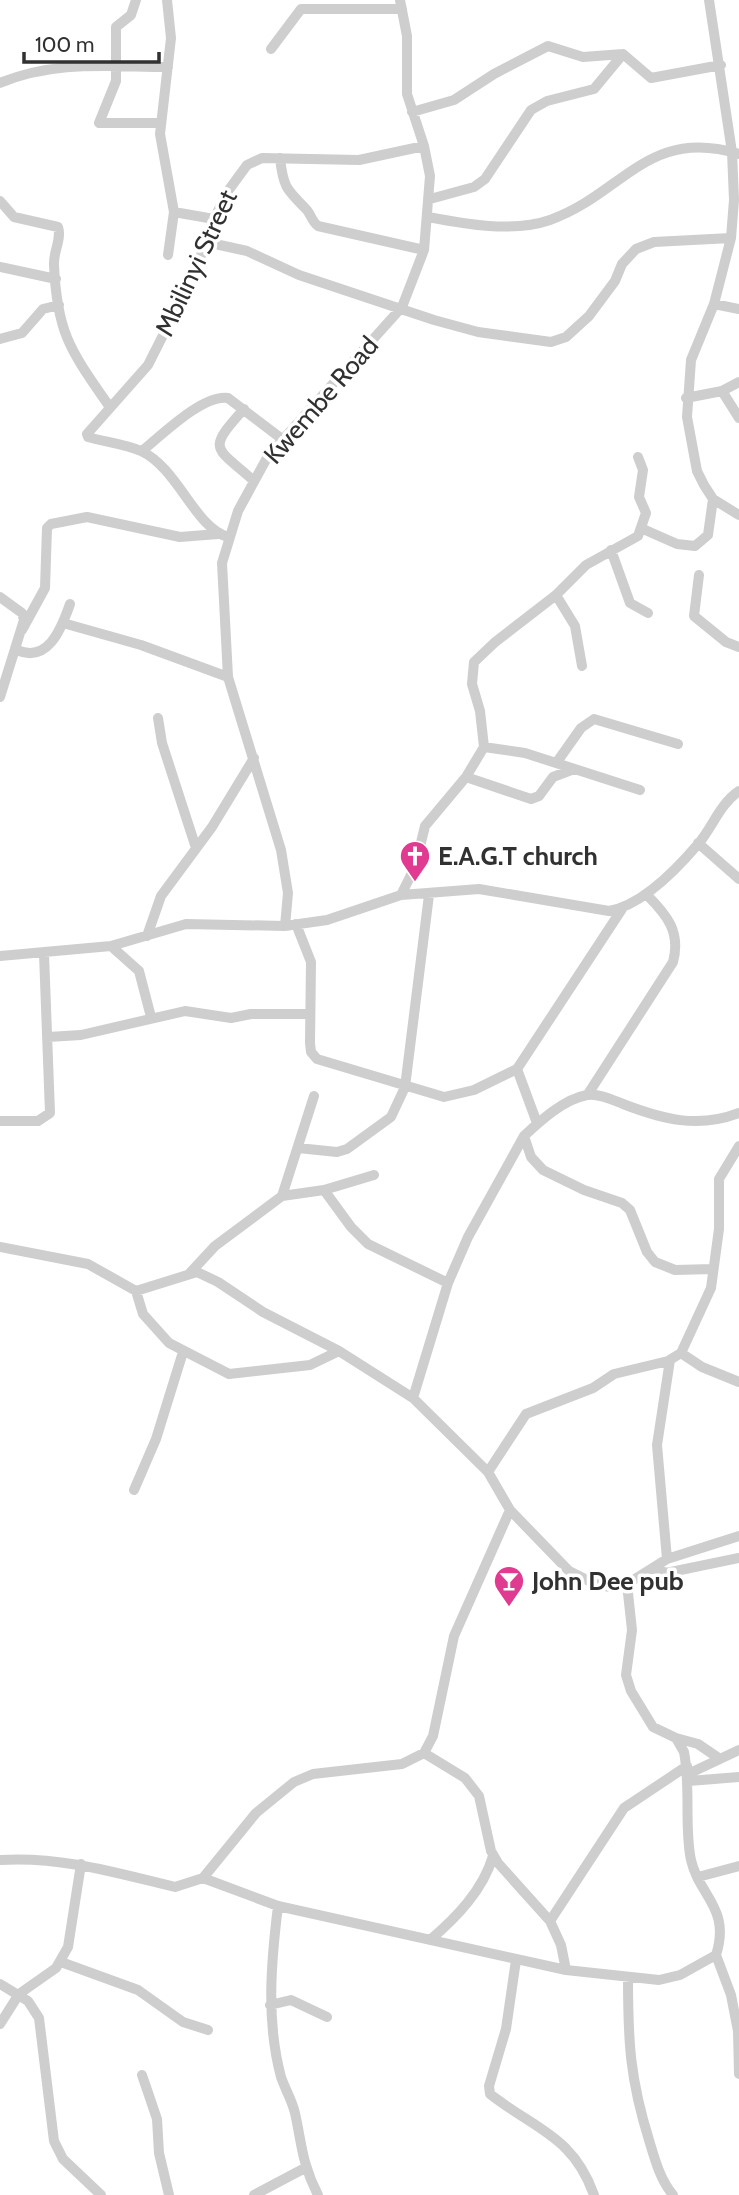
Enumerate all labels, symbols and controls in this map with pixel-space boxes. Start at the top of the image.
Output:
scale bar [24,21,159,65]
text: 100 m [35,32,94,57]
street label: Mbilinyi Street [148,184,244,341]
street label: Kwembe Road [257,330,385,470]
church icon: E.A.G.T church [398,839,432,883]
place label: E.A.G.T church [438,840,598,872]
bar icon: John Dee pub [492,1564,526,1608]
place label: John Dee pub [531,1565,684,1597]

